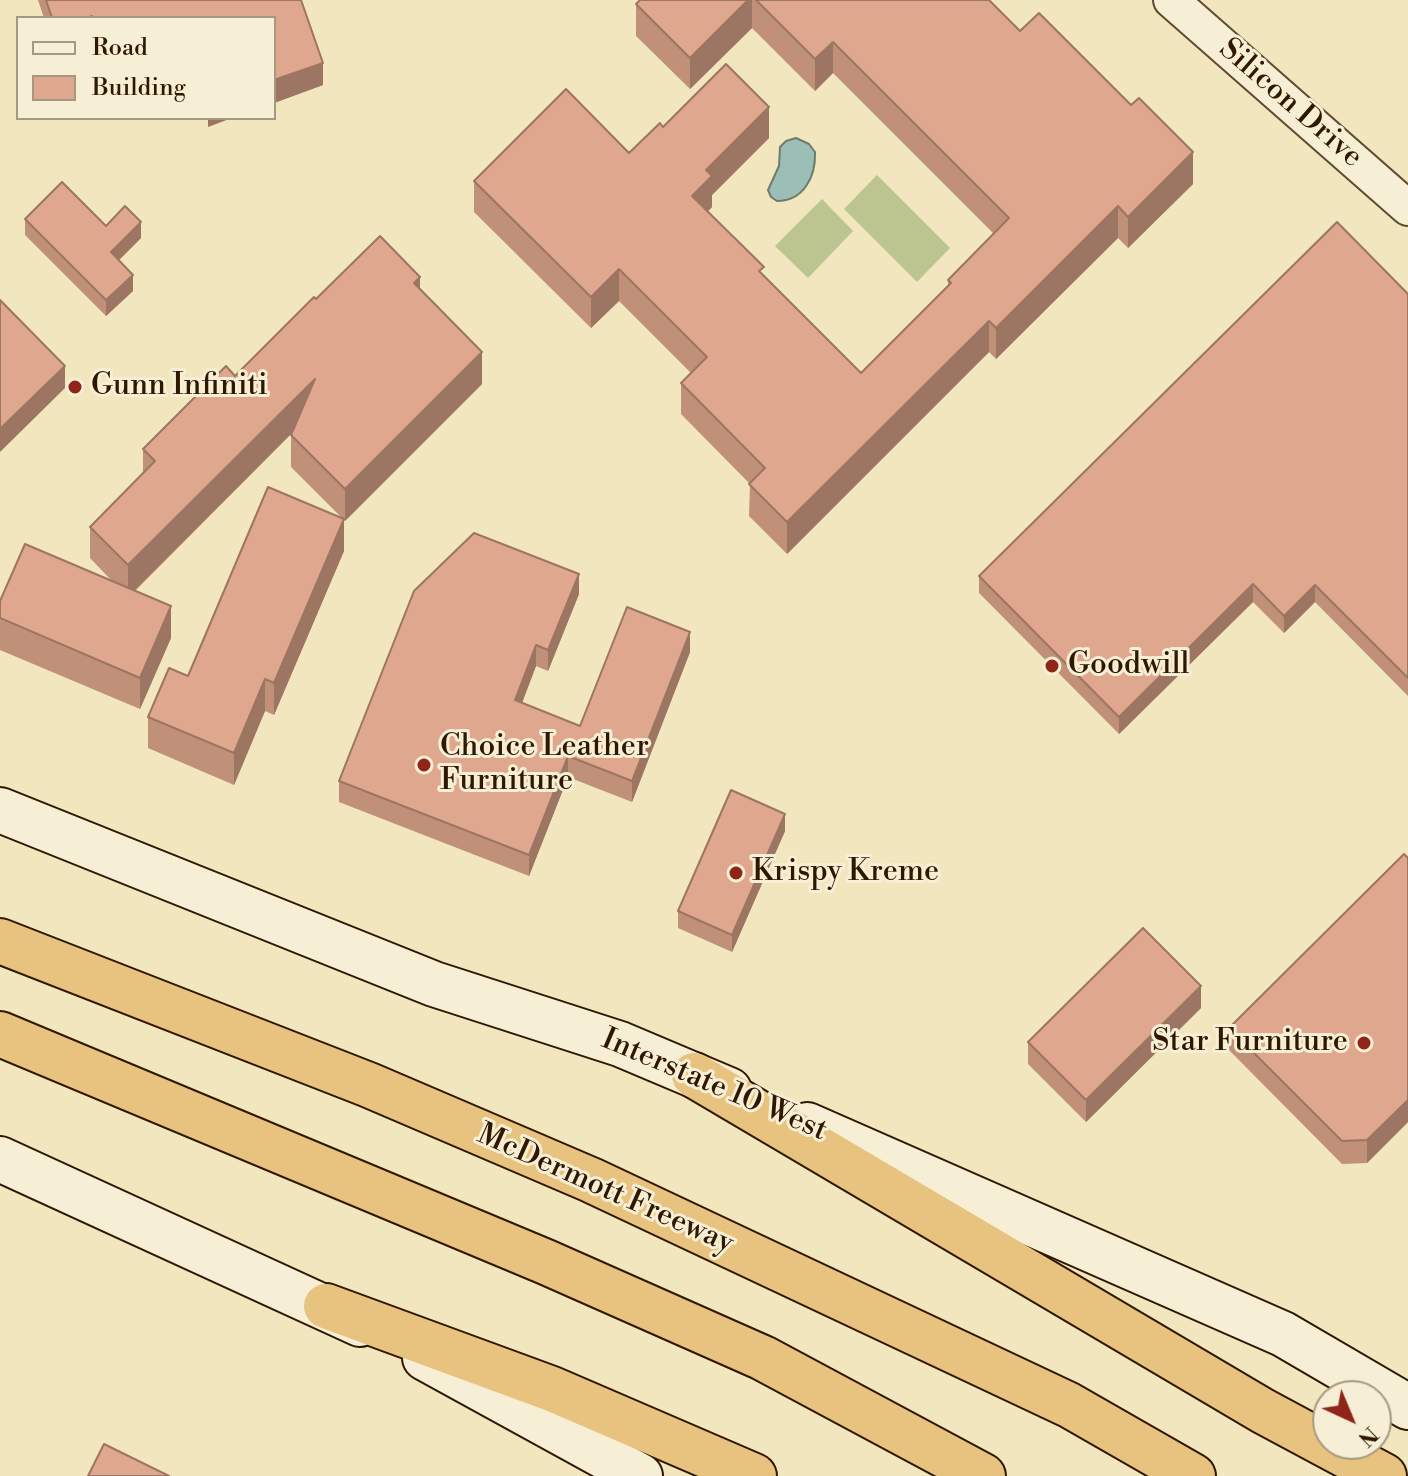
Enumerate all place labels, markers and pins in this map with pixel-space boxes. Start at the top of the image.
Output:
place label: Gunn Infiniti [91,369,268,405]
marker: Gunn Infiniti [66,378,84,396]
place label: Goodwill [1068,648,1189,684]
marker: Goodwill [1043,657,1061,675]
place label: Choice Leather Furniture [440,730,649,800]
marker: Choice Leather Furniture [415,756,433,774]
place label: Krispy Kreme [752,855,939,891]
marker: Krispy Kreme [727,864,745,882]
place label: Star Furniture [1152,1025,1348,1061]
marker: Star Furniture [1355,1034,1373,1052]

